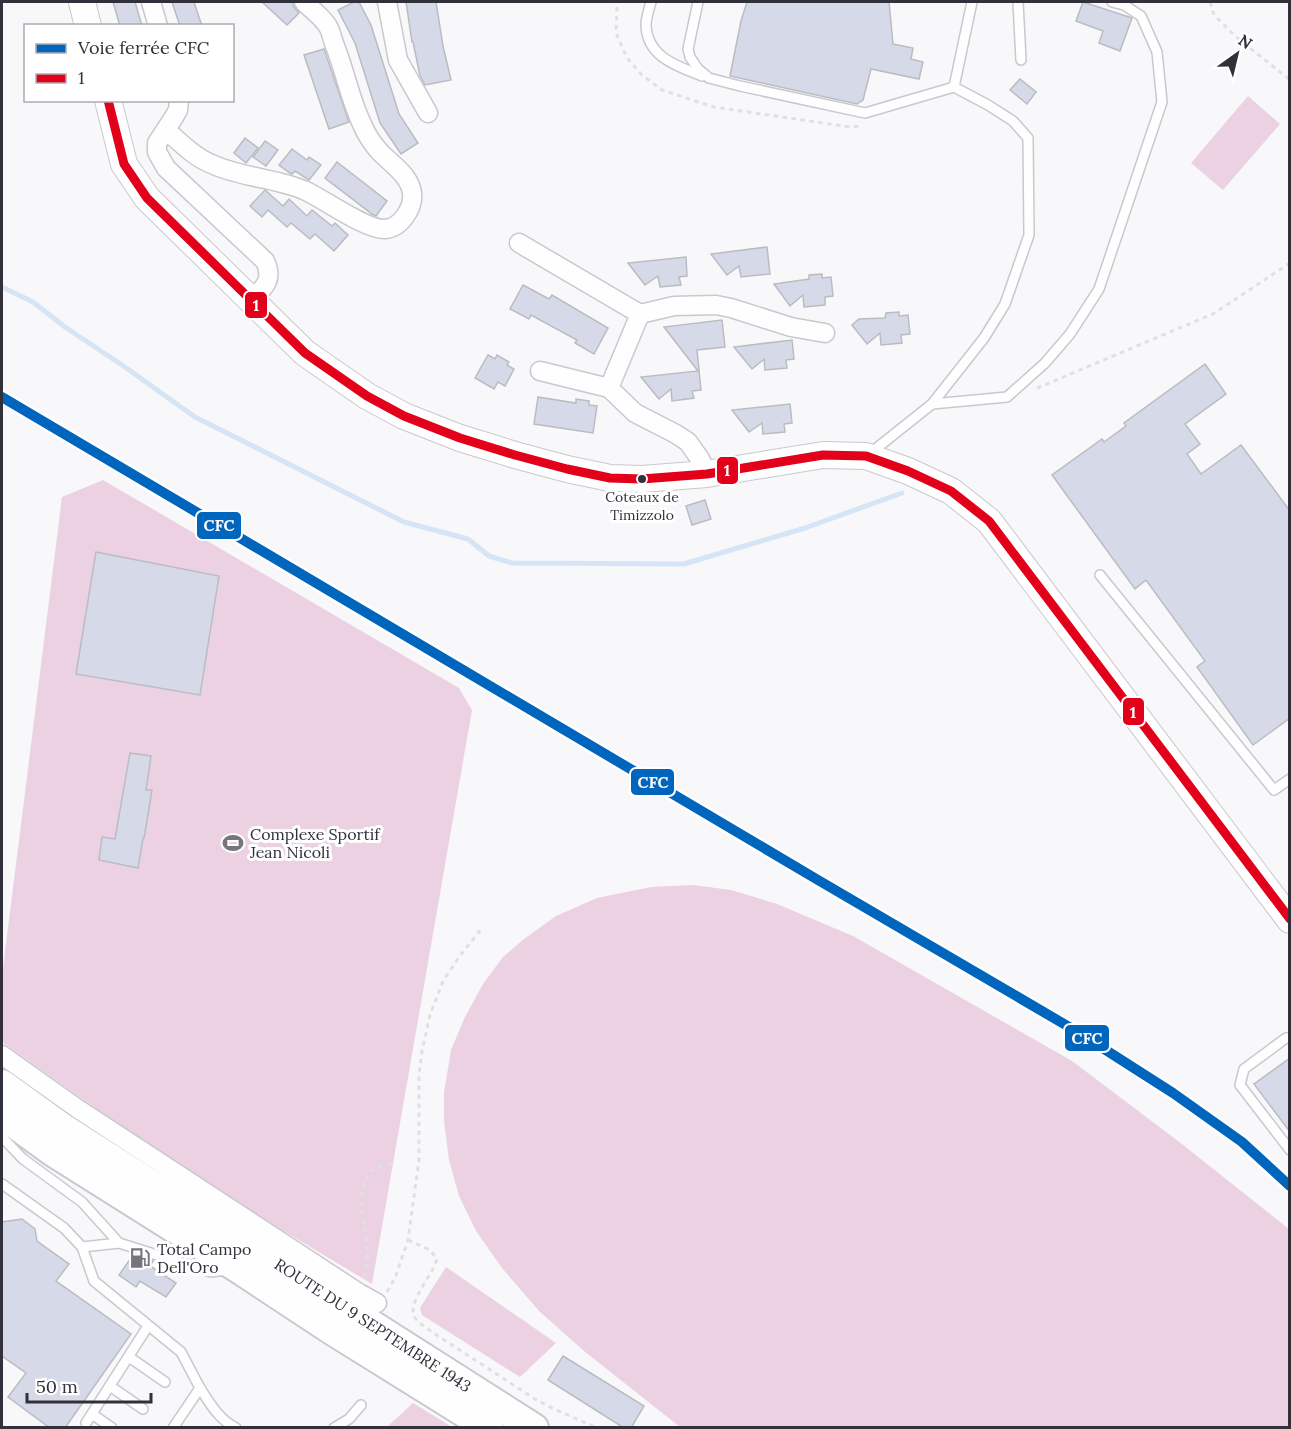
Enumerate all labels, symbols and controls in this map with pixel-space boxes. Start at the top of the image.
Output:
legend [24,24,234,102]
north arrow [1207,24,1267,84]
text: N [1235,30,1256,53]
text: Voie ferrée CFC [77,36,210,59]
text: 1 [78,66,85,89]
line badge: 1 [244,291,268,319]
text: 1 [253,295,259,315]
line badge: 1 [716,456,739,485]
text: 1 [724,460,730,480]
marker: Coteaux de Timizzolo [636,473,648,485]
place label: Coteaux de Timizzolo [605,488,679,524]
line badge: CFC [196,511,242,540]
text: CFC [203,515,235,535]
line badge: 1 [1122,697,1145,726]
text: 1 [1130,702,1136,722]
line badge: CFC [630,768,675,796]
text: CFC [637,772,669,792]
place label: Complexe Sportif Jean Nicoli [249,824,381,862]
sports icon: Complexe Sportif Jean Nicoli [221,831,245,855]
line badge: CFC [1064,1024,1110,1052]
text: CFC [1071,1028,1103,1048]
place label: Total Campo Dell'Oro [157,1239,251,1277]
fuel station icon: Total Campo Dell'Oro [128,1246,152,1270]
street label: ROUTE DU 9 SEPTEMBRE 1943 [271,1254,475,1396]
scale bar [27,1366,152,1404]
text: 50 m [36,1375,78,1398]

